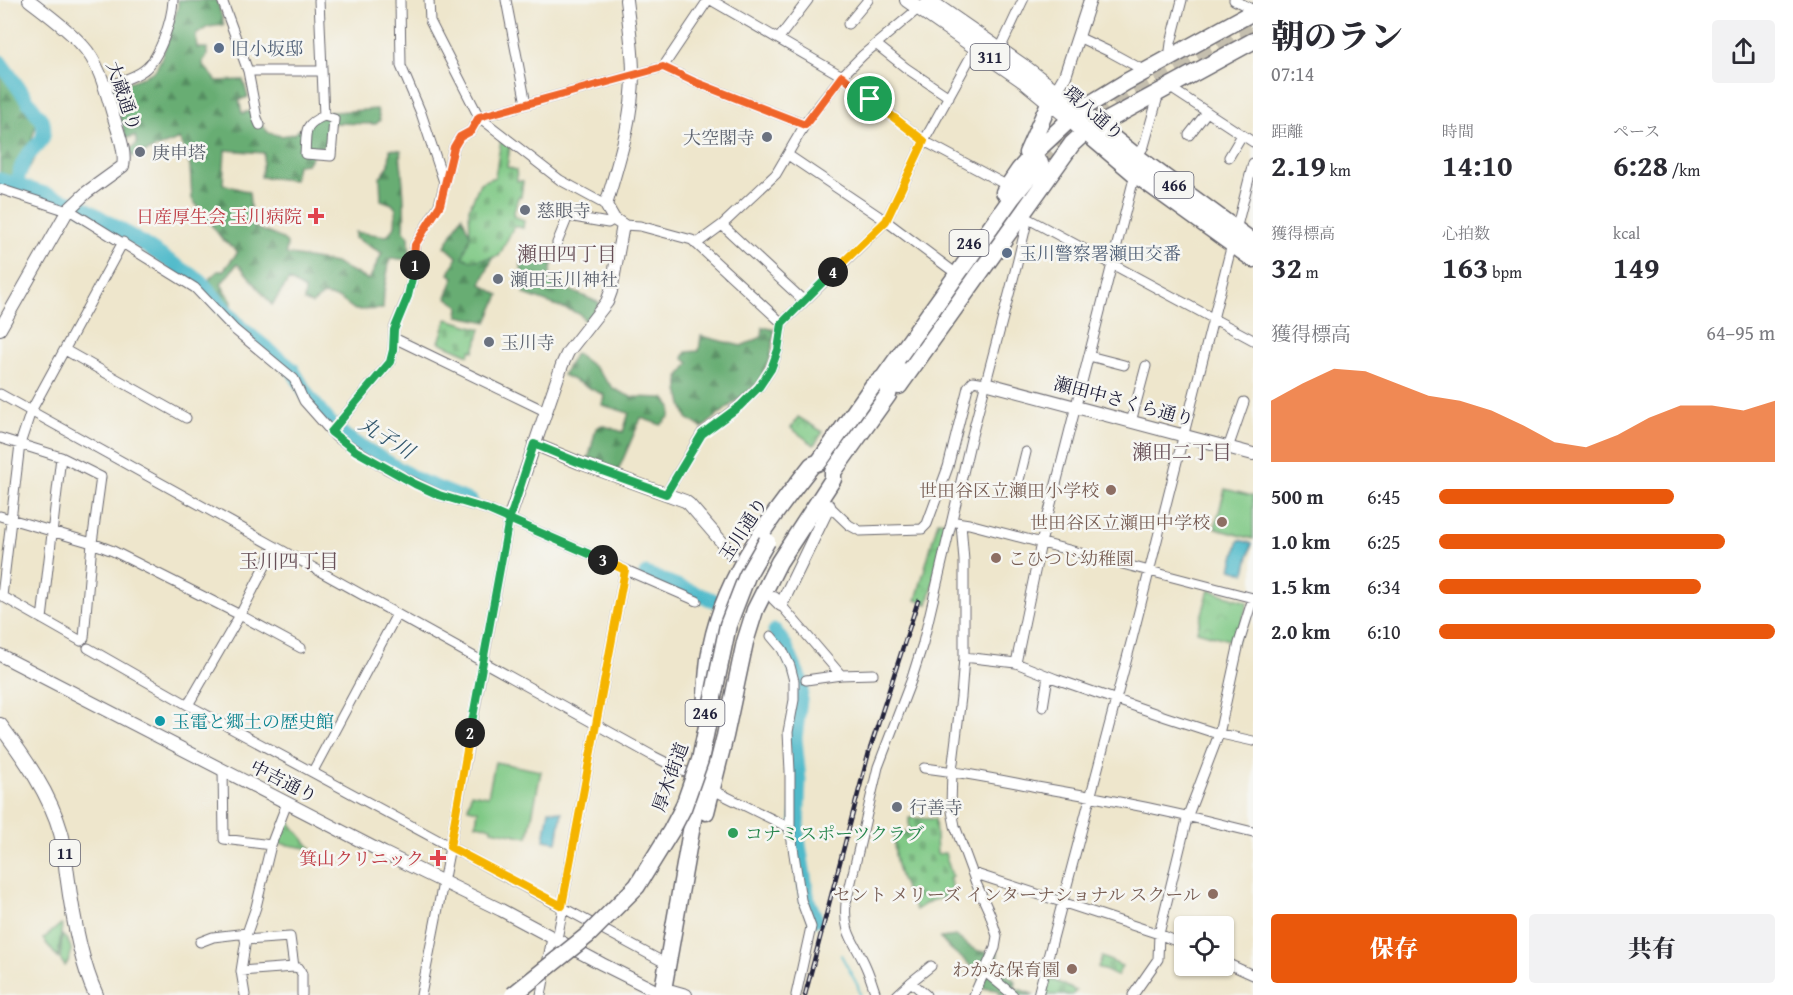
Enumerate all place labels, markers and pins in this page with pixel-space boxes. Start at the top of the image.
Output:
place label: 旧小坂邸 [231,35,303,62]
marker: 旧小坂邸 [212,41,226,55]
pin [844,73,895,124]
place label: 大空閣寺 [683,124,755,151]
marker: 大空閣寺 [760,130,774,144]
place label: 庚申塔 [152,139,206,166]
marker: 庚申塔 [133,145,147,159]
place label: 慈眼寺 [537,197,591,224]
place label: 日産厚生会 玉川病院 [136,203,302,230]
marker: 慈眼寺 [518,203,532,217]
marker: 日産厚生会 玉川病院 [307,207,325,225]
place label: 玉川警察署瀬田交番 [1019,240,1181,267]
marker: 玉川警察署瀬田交番 [1000,246,1014,260]
pin: 1 [400,250,430,280]
pin: 4 [818,257,848,287]
place label: 瀬田玉川神社 [510,266,618,293]
marker: 瀬田玉川神社 [491,272,505,286]
place label: 玉川寺 [501,329,555,356]
marker: 玉川寺 [482,335,496,349]
place label: 世田谷区立瀬田小学校 [919,477,1099,504]
marker: 世田谷区立瀬田小学校 [1104,483,1118,497]
place label: 世田谷区立瀬田中学校 [1030,509,1210,536]
marker: 世田谷区立瀬田中学校 [1215,515,1229,529]
pin: 3 [588,545,618,575]
place label: こひつじ幼稚園 [1008,545,1134,572]
marker: こひつじ幼稚園 [989,551,1003,565]
place label: 玉電と郷土の歴史館 [172,708,334,735]
marker: 玉電と郷土の歴史館 [153,714,167,728]
pin: 2 [455,718,485,748]
place label: 行善寺 [909,794,963,821]
marker: 行善寺 [890,800,904,814]
place label: コナミスポーツクラブ [745,820,924,847]
marker: コナミスポーツクラブ [726,826,740,840]
place label: 箕山クリニック [299,845,424,872]
marker: 箕山クリニック [429,849,447,867]
place label: セント メリーズ インターナショナル スクール [833,881,1201,908]
marker: セント メリーズ インターナショナル スクール [1206,887,1220,901]
place label: わかな保育園 [952,956,1060,983]
marker: わかな保育園 [1065,962,1079,976]

